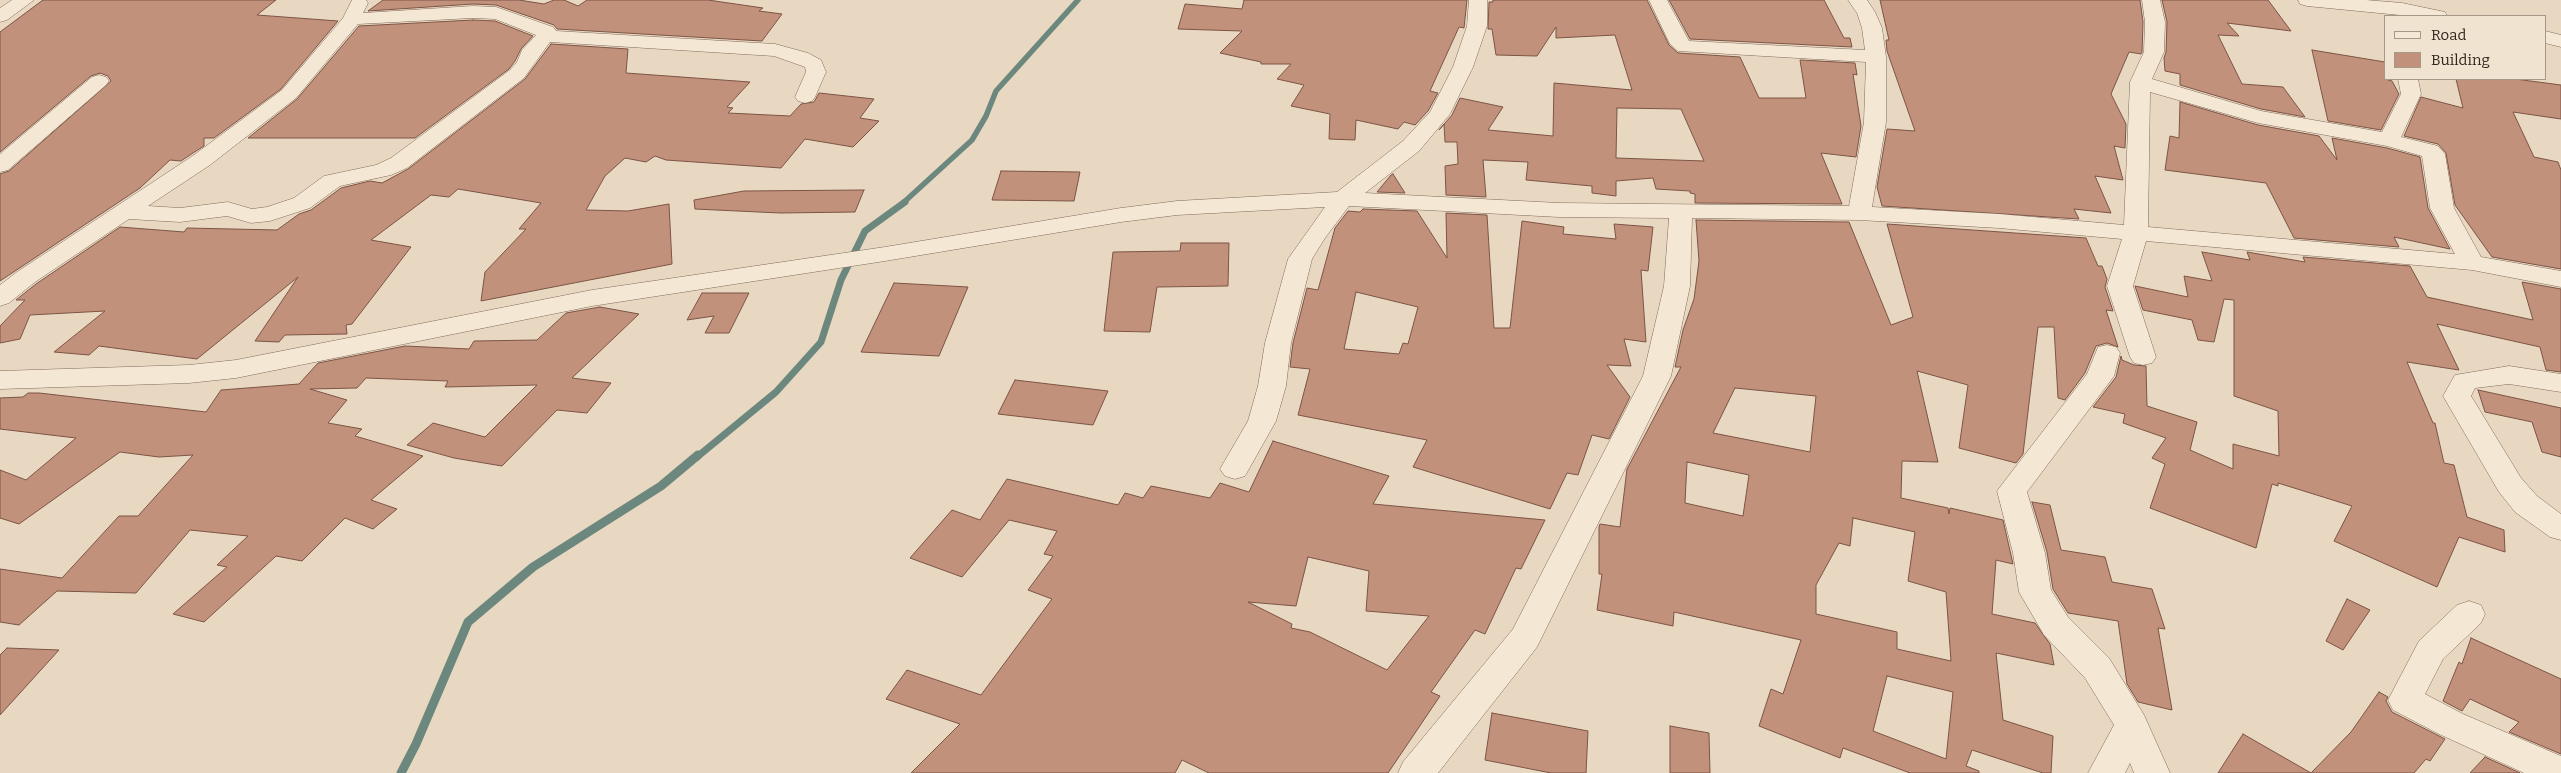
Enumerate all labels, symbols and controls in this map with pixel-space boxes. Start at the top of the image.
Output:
legend [2384,15,2546,80]
text: Road [2431,26,2466,44]
text: Building [2431,51,2490,69]

